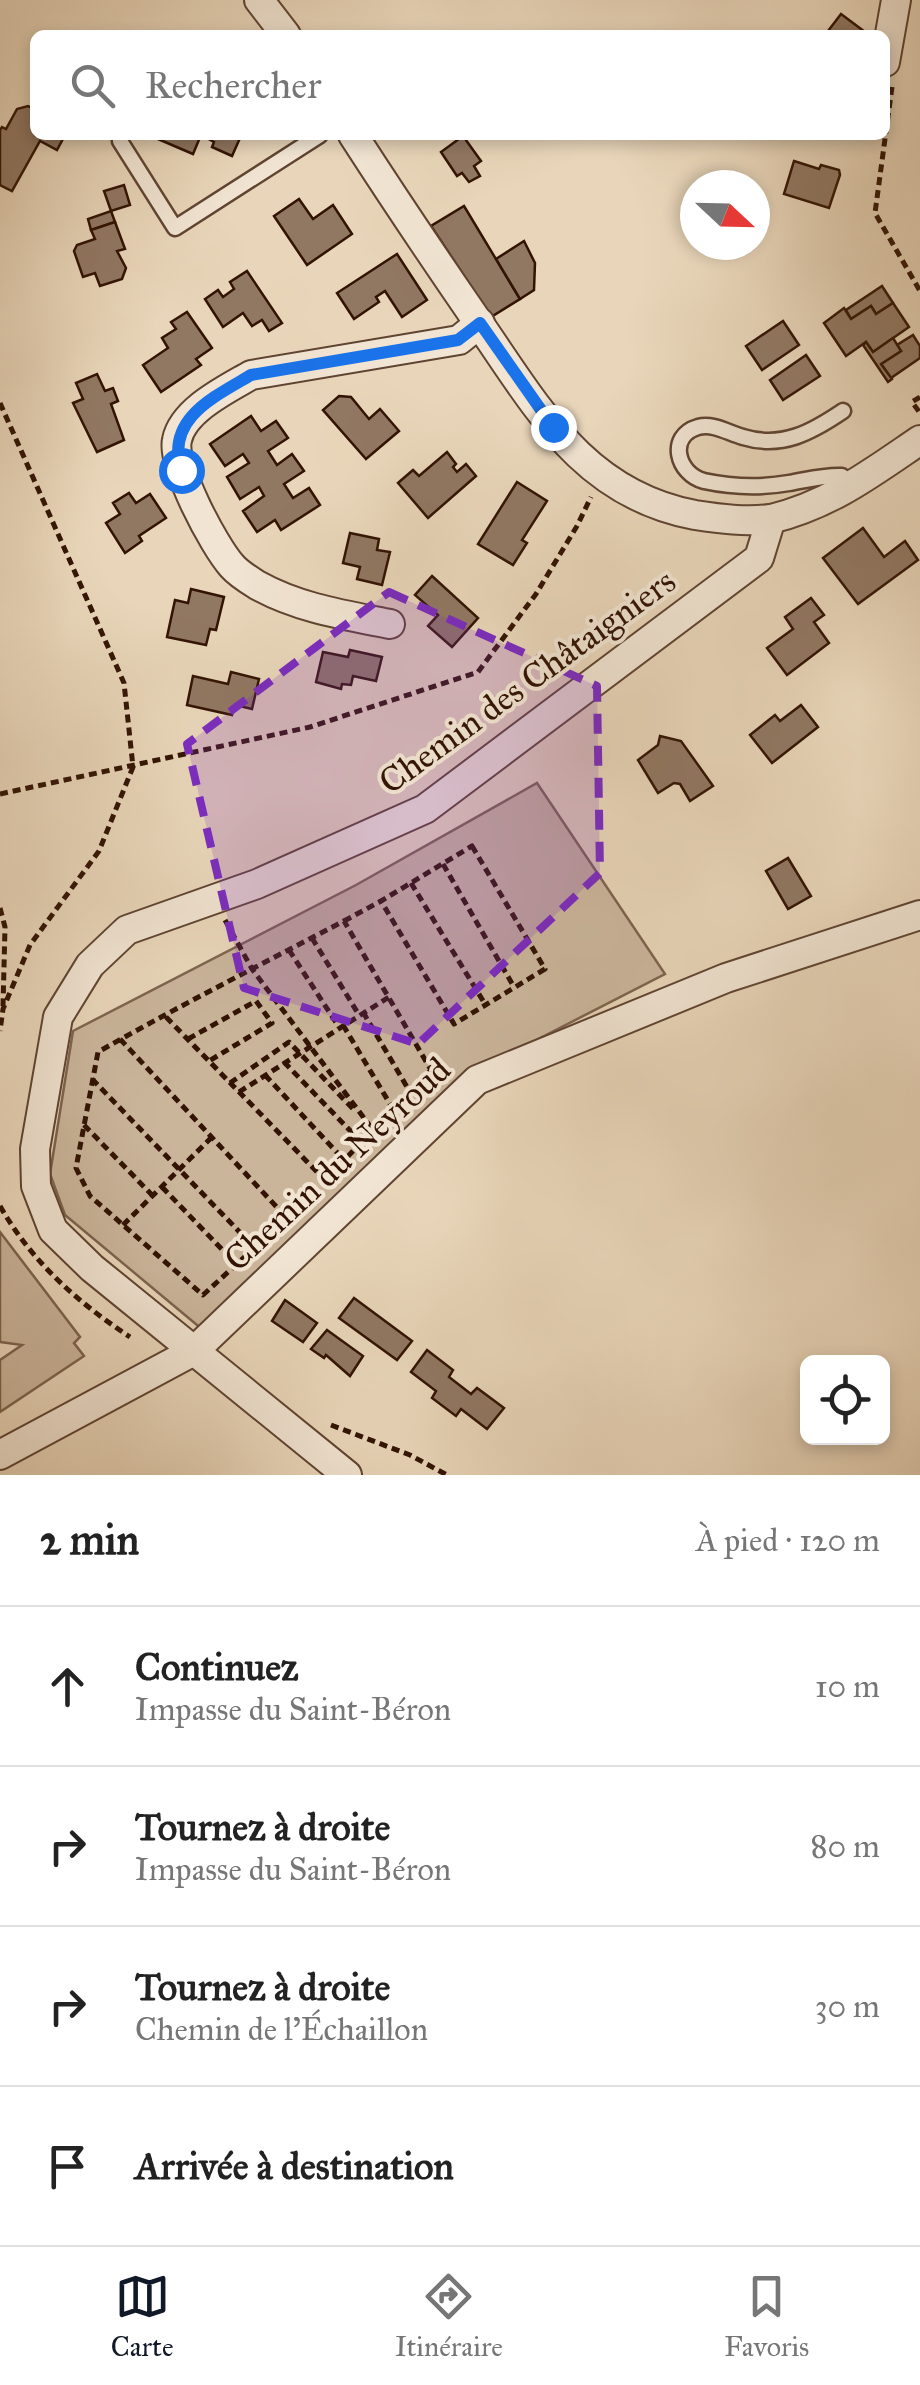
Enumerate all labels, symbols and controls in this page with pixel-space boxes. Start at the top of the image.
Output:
search box [30,30,890,140]
icon: search [65,58,120,113]
text: Rechercher [145,62,321,108]
north arrow [680,170,770,260]
route end [531,405,577,451]
route start [159,448,205,494]
street label: Chemin des Châtaigniers [371,559,684,803]
street label: Chemin du Neyroud [215,1048,460,1280]
map controls [800,1355,890,1445]
button: locate [800,1355,890,1445]
text: 2 min [40,1514,139,1566]
text: À pied · 120 m [696,1521,880,1560]
text: Continuez [135,1644,299,1690]
icon: ahead [40,1659,95,1714]
text: 10 m [815,1667,880,1706]
text: Impasse du Saint-Béron [135,1690,451,1729]
text: Tournez à droite [135,1804,390,1850]
icon: right [40,1819,95,1874]
text: 80 m [811,1827,880,1866]
text: Impasse du Saint-Béron [135,1850,451,1889]
text: Tournez à droite [135,1964,390,2010]
icon: right [40,1979,95,2034]
text: 30 m [815,1987,880,2026]
text: Chemin de l'Échaillon [135,2010,428,2049]
icon: arrive [40,2139,95,2194]
text: Arrivée à destination [135,2143,454,2189]
tab: Carte [111,2269,174,2364]
tab: Itinéraire [395,2269,503,2364]
tab: Favoris [724,2269,809,2364]

